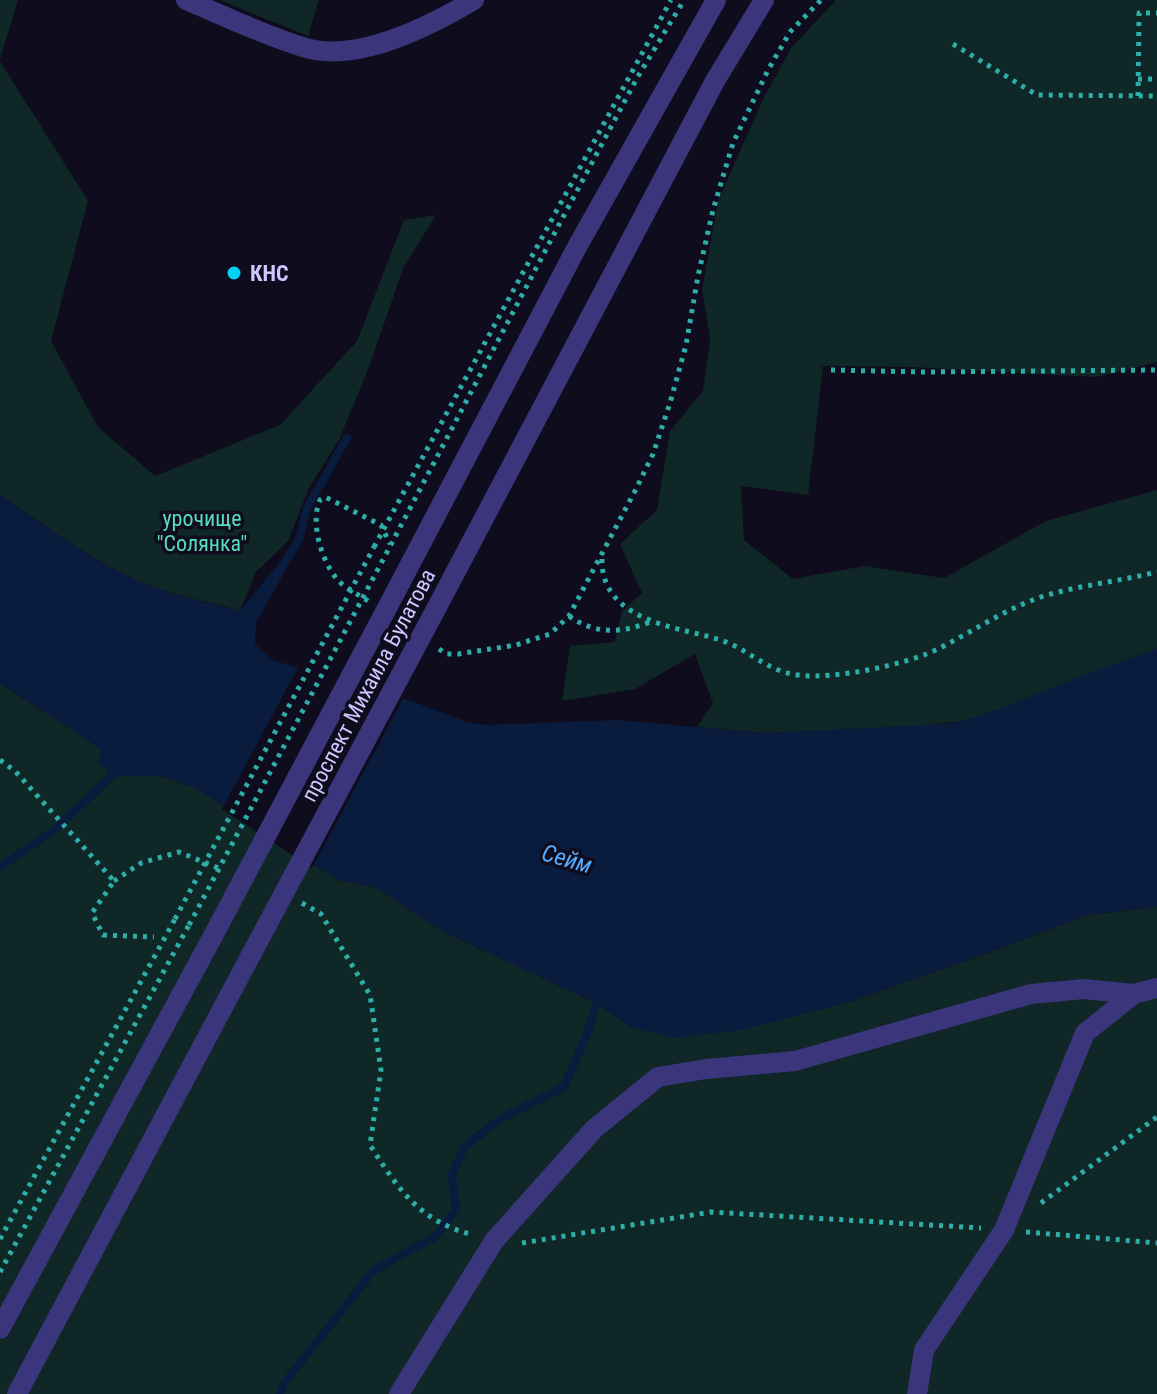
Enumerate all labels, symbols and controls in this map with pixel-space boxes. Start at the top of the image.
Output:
place label: КНС [250,261,288,286]
marker: КНС [225,264,243,282]
park label: урочище "Солянка" [157,506,247,556]
street label: проспект Михаила Булатова [296,565,440,806]
water label: Сейм [539,839,595,879]

